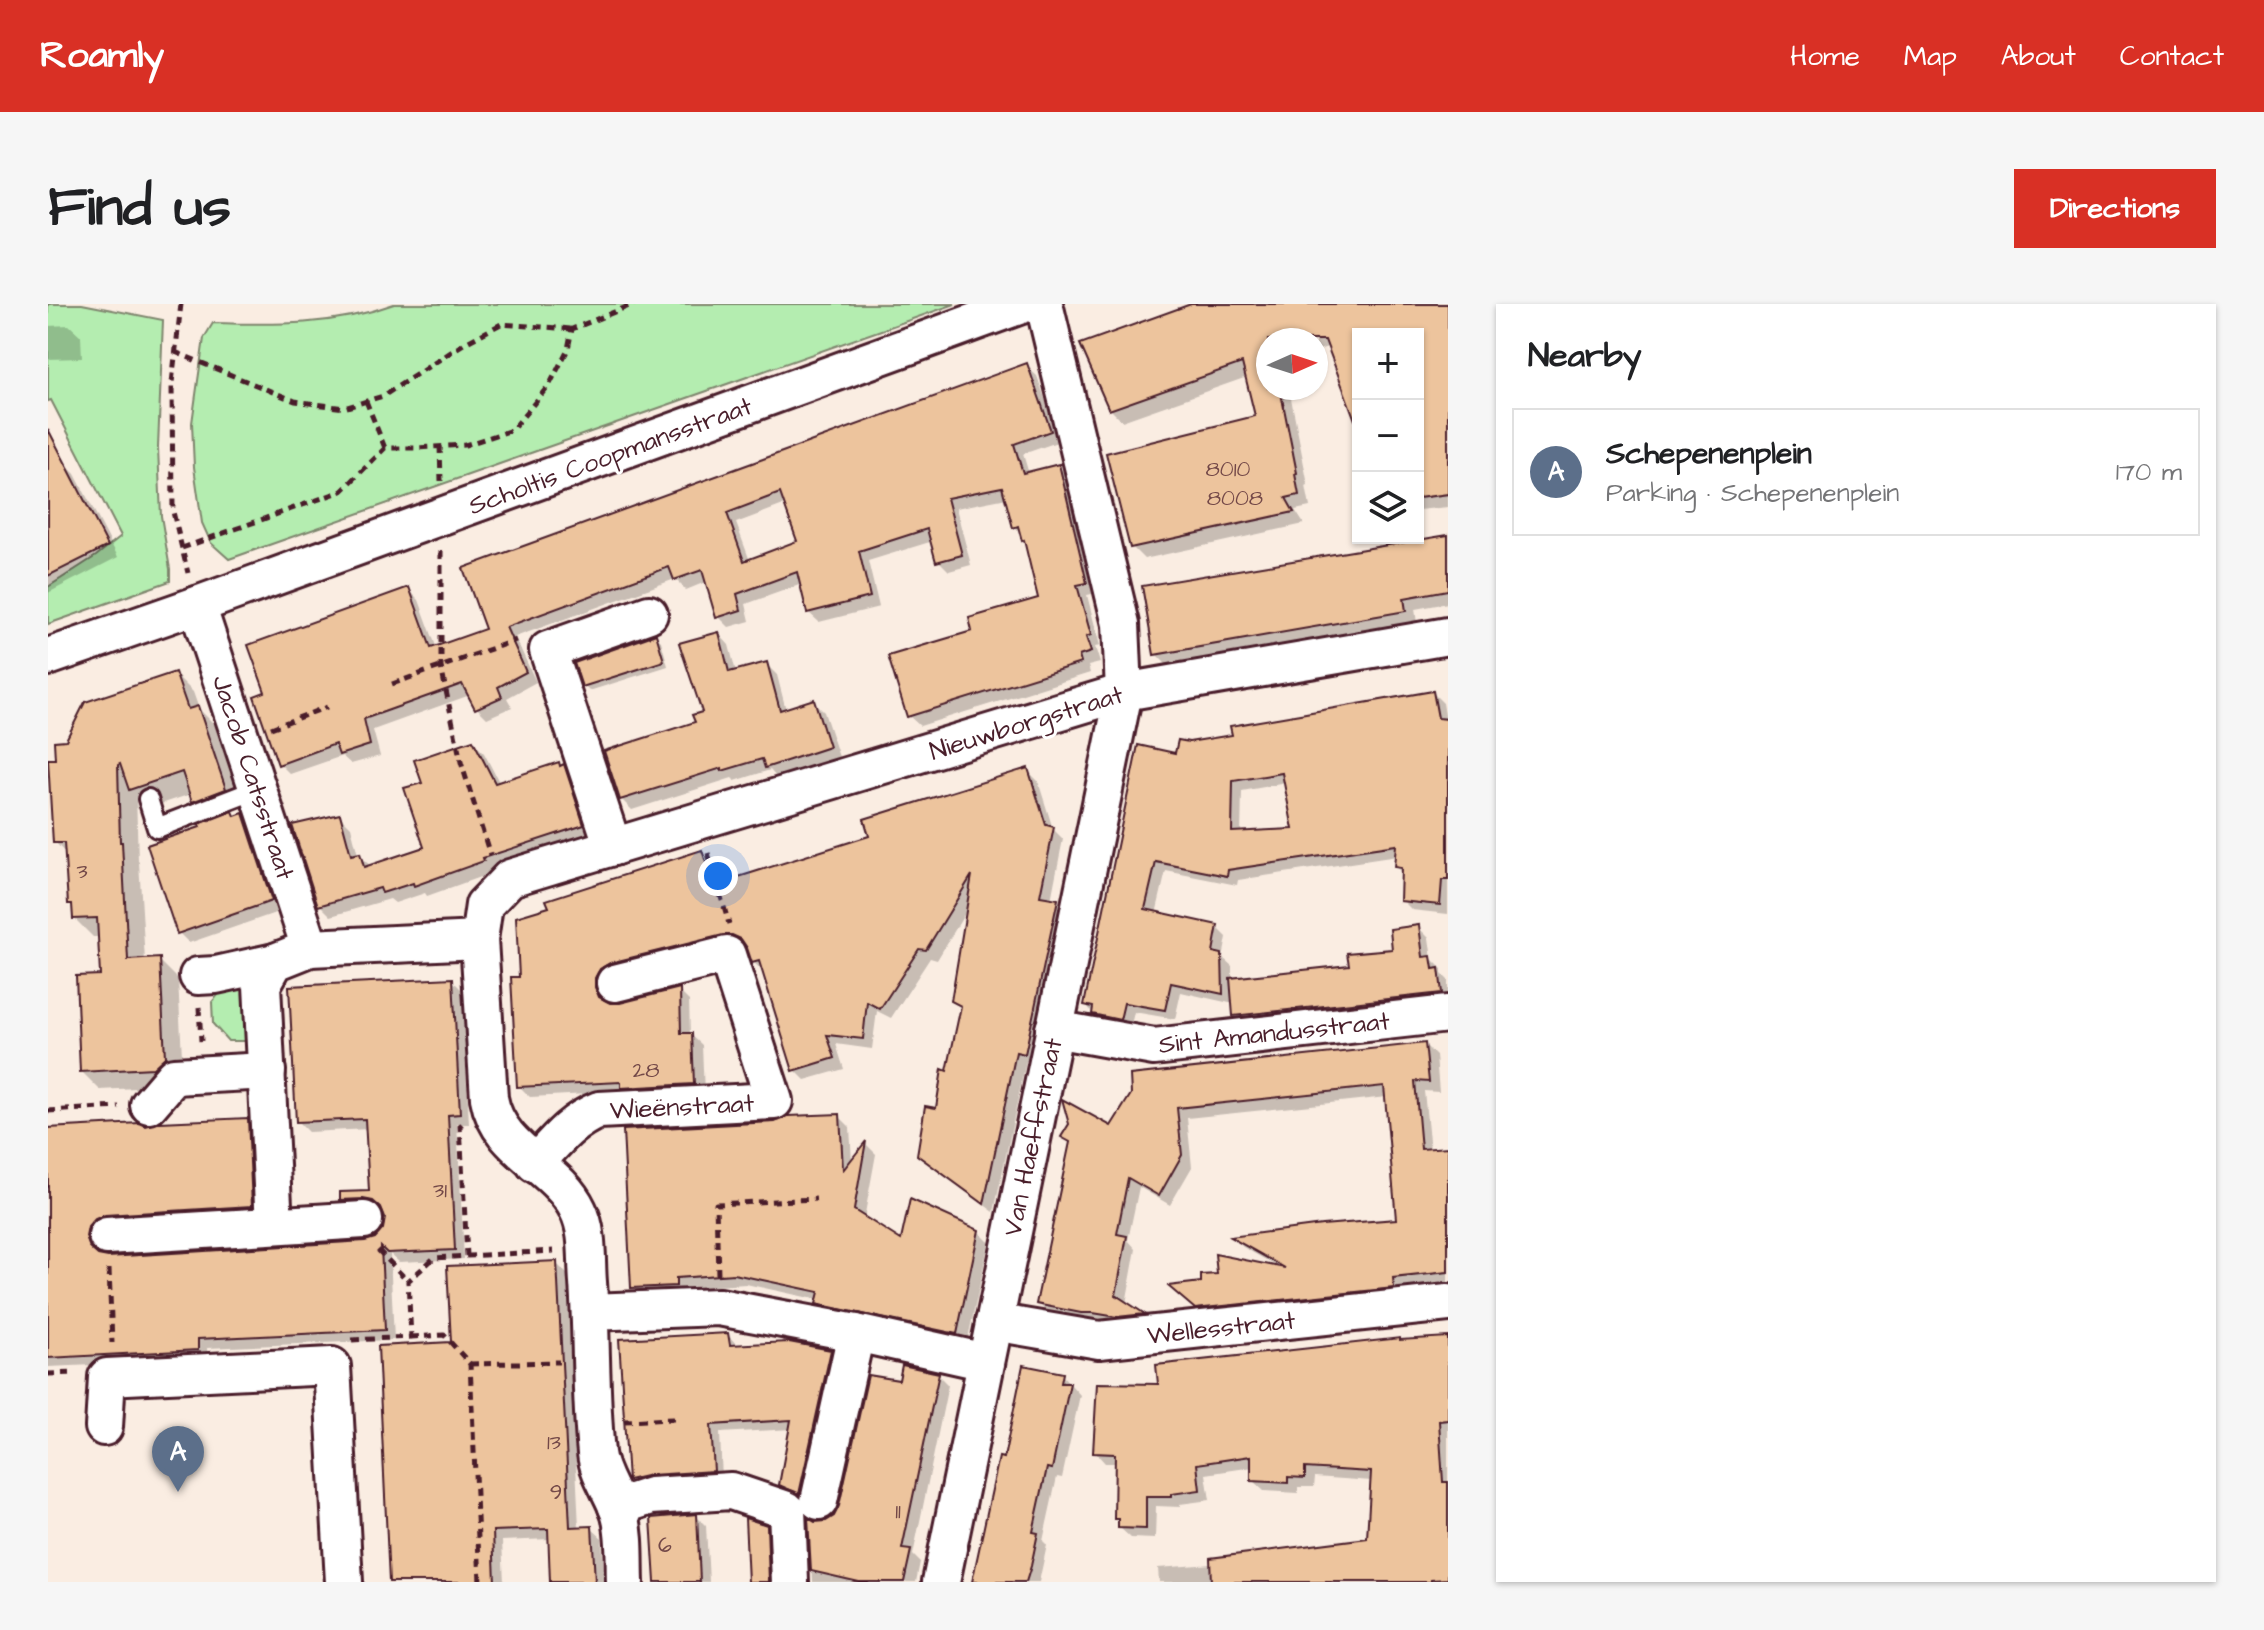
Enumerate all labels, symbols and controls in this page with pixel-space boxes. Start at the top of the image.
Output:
text: Roamly [40,30,164,82]
text: Home [1790,37,1860,76]
text: Map [1904,37,1957,76]
text: About [2001,37,2076,76]
text: Contact [2120,37,2224,76]
text: Find us [48,169,231,247]
button: Directions [2014,169,2216,248]
north arrow [1256,328,1328,400]
map controls [1352,328,1424,544]
button: + [1352,328,1424,400]
text: Nearby [1528,332,1642,380]
street label: Scholtis Coopmansstraat [464,388,758,524]
button: − [1352,400,1424,472]
text: Schepenenplein [1606,433,1812,475]
house number: 8010 [1206,454,1251,485]
text: A [1548,454,1564,490]
text: 170 m [2116,454,2182,490]
button: layers [1352,472,1424,544]
text: Parking · Schepenenplein [1606,475,1899,511]
house number: 8008 [1207,483,1263,514]
street label: Jacob Catsstraat [203,670,303,885]
street label: Nieuwborgstraat [925,676,1128,771]
house number: 3 [76,856,88,887]
your location [698,856,738,896]
street label: Sint Amandusstraat [1157,1003,1392,1063]
street label: Van Haeffstraat [994,1034,1072,1240]
house number: 28 [633,1055,659,1086]
street label: Wieënstraat [609,1085,756,1129]
house number: 31 [433,1175,447,1206]
street label: Wellesstraat [1145,1302,1297,1354]
pin: A [152,1426,204,1492]
house number: 13 [547,1427,561,1458]
house number: 9 [550,1477,562,1508]
house number: 11 [895,1496,901,1527]
house number: 6 [658,1530,672,1561]

